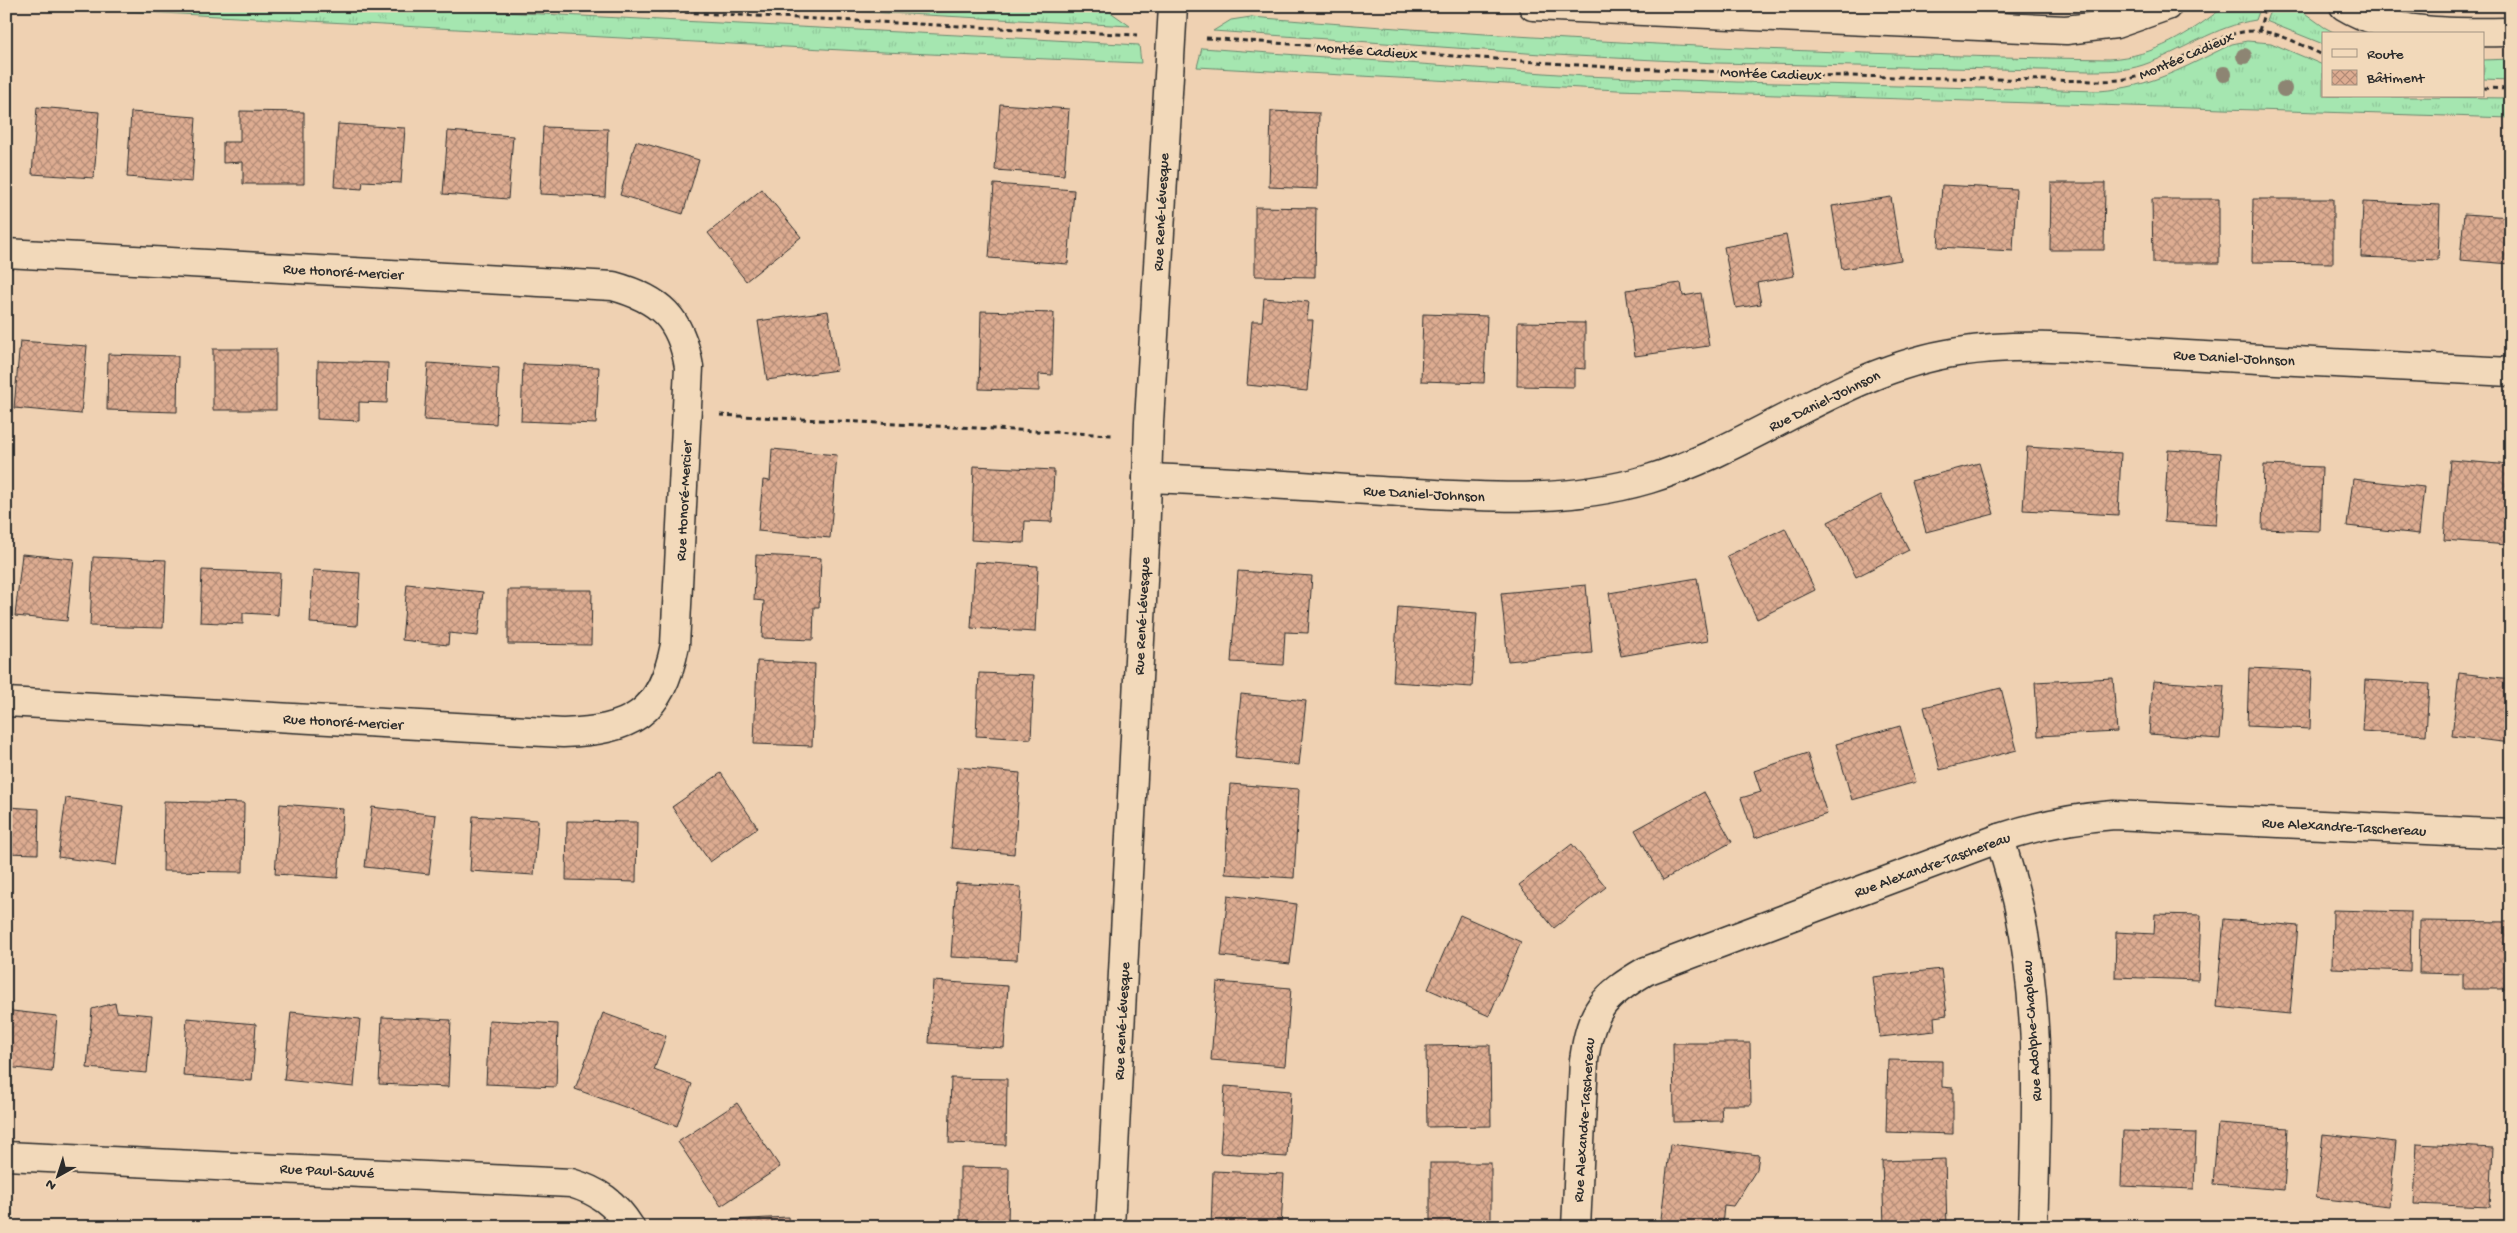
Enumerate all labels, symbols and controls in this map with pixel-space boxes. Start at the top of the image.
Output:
street label: Montée Cadieux [2136,29,2237,85]
legend [2322,32,2484,98]
street label: Montée Cadieux [1316,39,1418,65]
text: Route [2367,46,2404,64]
street label: Montée Cadieux [1720,64,1822,86]
text: Bâtiment [2366,70,2426,88]
street label: Rue René-Lévesque [1150,152,1174,272]
street label: Rue Honoré-Mercier [282,261,405,285]
street label: Rue Daniel-Johnson [2173,347,2295,371]
street label: Rue Daniel-Johnson [1766,367,1884,437]
street label: Rue Honoré-Mercier [673,439,697,562]
street label: Rue Daniel-Johnson [1363,483,1485,507]
street label: Rue René-Lévesque [1131,556,1155,676]
street label: Rue Honoré-Mercier [282,711,405,735]
street label: Rue Alexandre-Taschereau [2261,815,2427,841]
street label: Rue Alexandre-Taschereau [1852,829,2013,903]
street label: Rue Adolphe-Chapleau [2019,960,2047,1102]
street label: Rue René-Lévesque [1111,961,1135,1081]
street label: Rue Alexandre-Taschereau [1570,1037,1600,1203]
north arrow [32,1150,82,1200]
street label: Rue Paul-Sauvé [279,1161,375,1183]
text: N [42,1175,60,1194]

